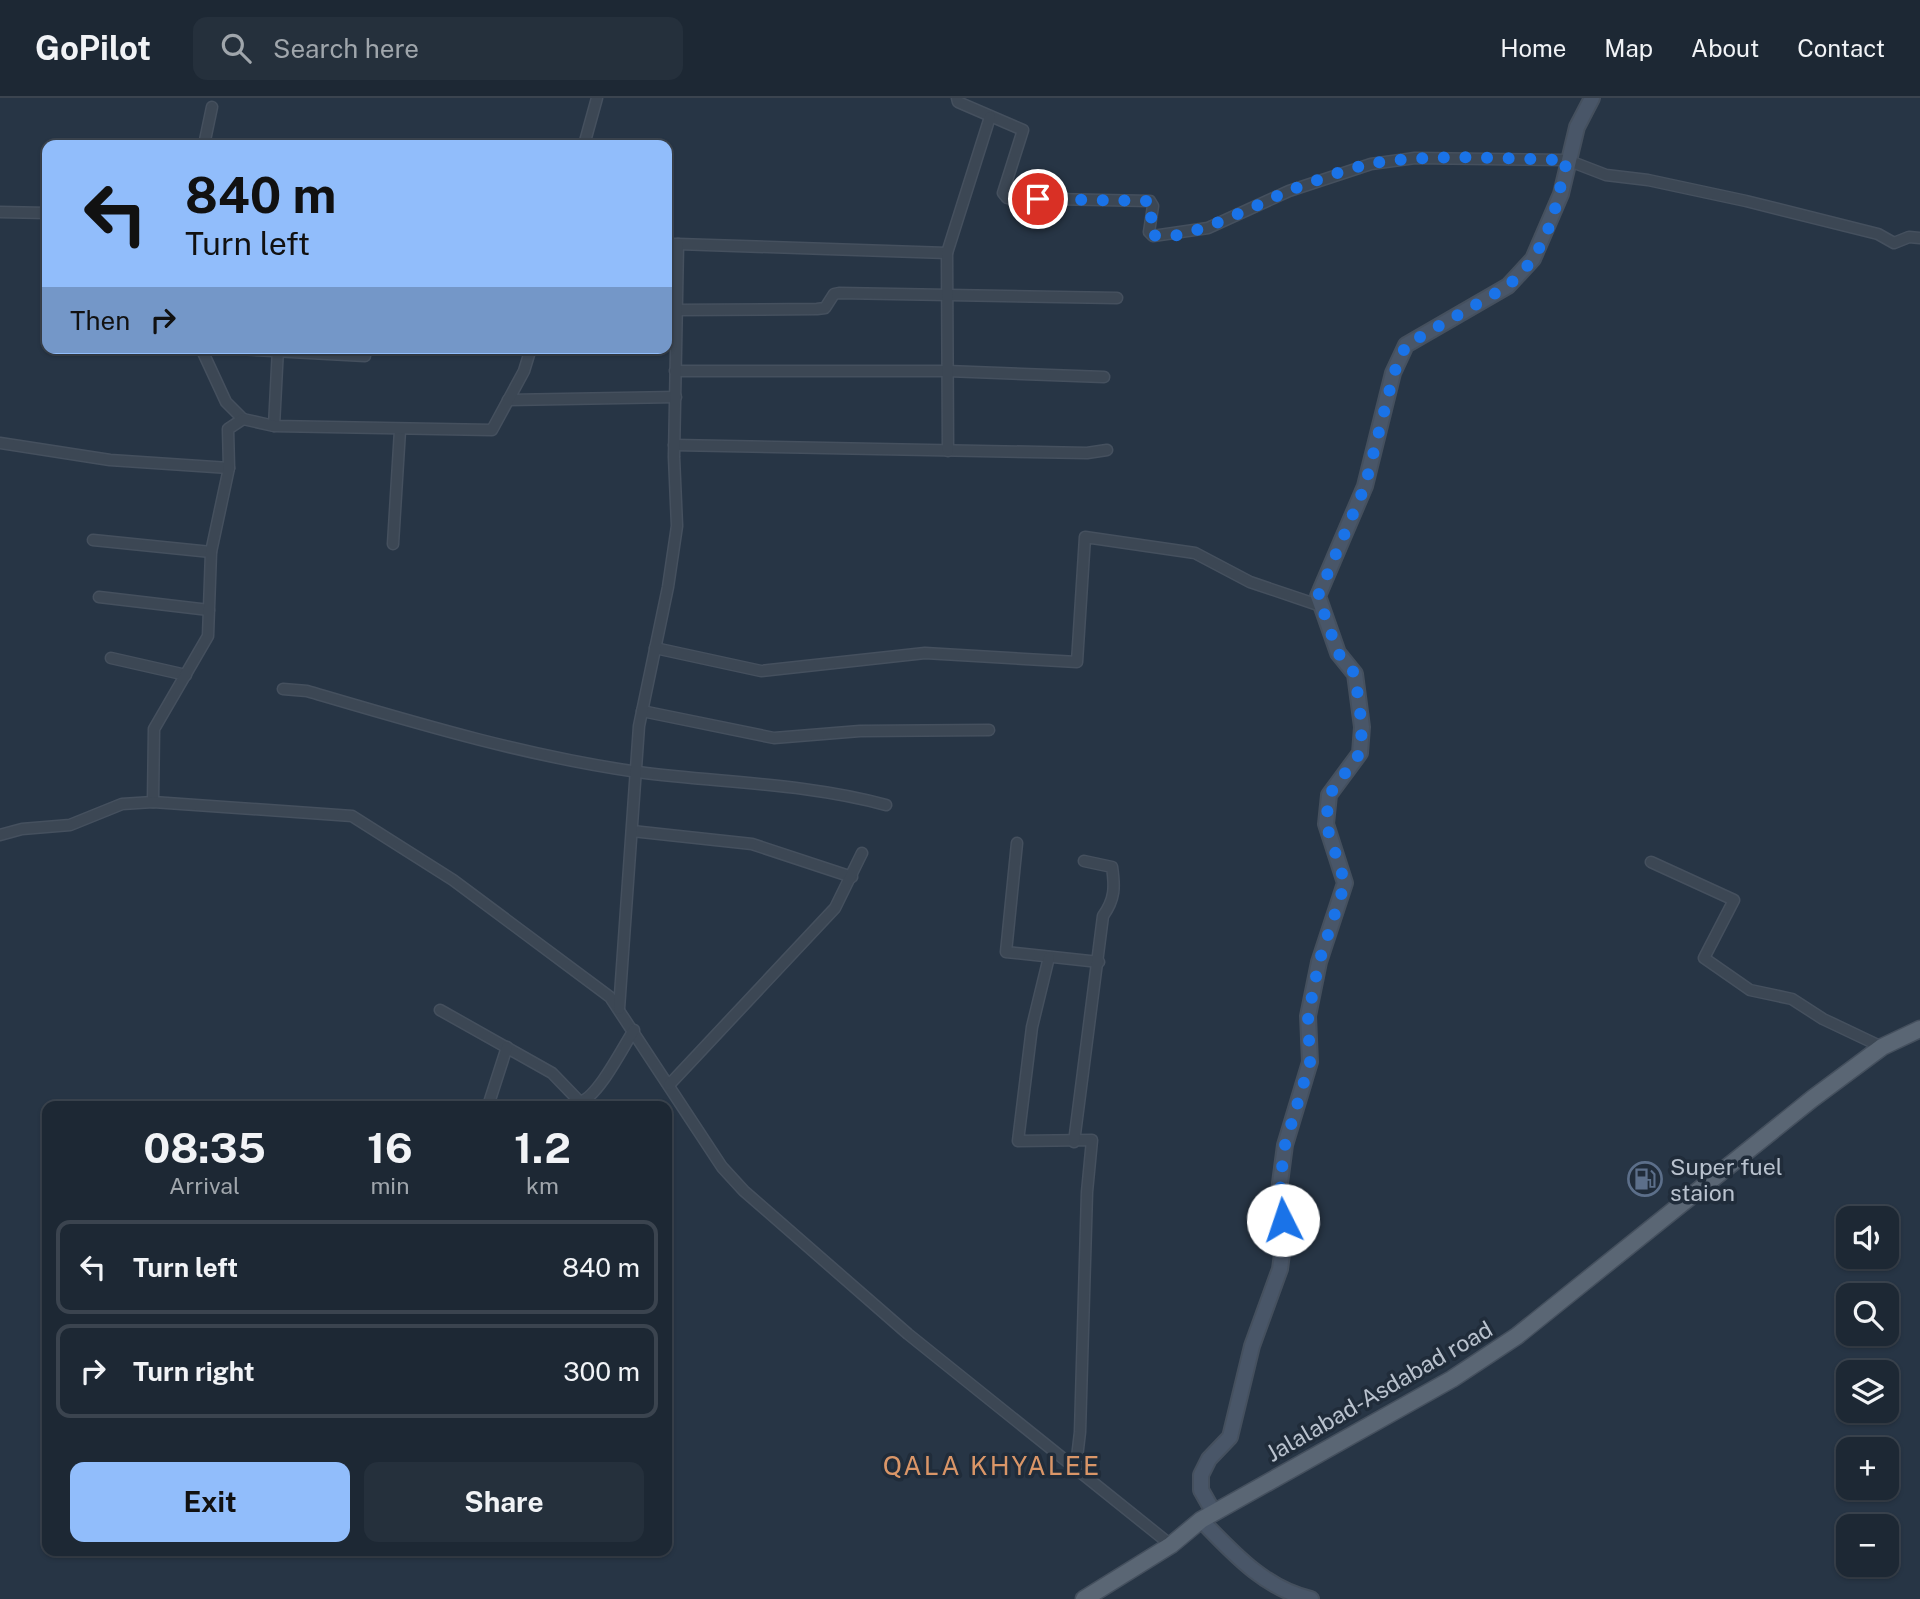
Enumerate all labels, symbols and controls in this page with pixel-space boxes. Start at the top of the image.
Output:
search box [193,17,683,80]
text: GoPilot [35,29,151,67]
icon: search [217,29,255,67]
text: Search here [273,33,419,64]
text: Home [1500,34,1566,62]
text: Map [1604,34,1653,62]
text: About [1691,34,1759,62]
text: Contact [1797,34,1885,62]
text: 840 m [185,166,336,224]
icon: left [70,168,161,259]
pin [1008,169,1068,229]
icon: arrive [1019,180,1057,218]
text: Turn left [185,225,310,262]
icon: right [144,301,182,339]
text: Then [70,305,130,336]
text: 08:35 [143,1123,266,1172]
text: 16 [367,1123,413,1172]
text: 1.2 [514,1123,571,1172]
place label: Super fuel staion [1670,1153,1783,1206]
fuel station icon: Super fuel staion [1626,1160,1664,1198]
text: Arrival [169,1172,240,1199]
text: min [370,1172,409,1199]
text: km [526,1172,559,1199]
position arrow [1246,1183,1320,1257]
map controls [1836,1206,1899,1577]
button: sound [1836,1206,1899,1269]
icon: left [74,1248,112,1286]
text: Turn left [133,1252,238,1283]
text: 840 m [562,1252,640,1283]
button: search [1836,1283,1899,1346]
street label: Jalalabad-Asdabad road [1261,1315,1497,1467]
icon: right [74,1352,112,1390]
text: Turn right [133,1356,255,1387]
text: 300 m [563,1356,640,1387]
button: layers [1836,1360,1899,1423]
button: + [1836,1437,1899,1500]
district label: QALA KHYALEE [883,1450,1101,1481]
button: Exit [70,1462,350,1542]
button: Share [364,1462,644,1542]
button: − [1836,1514,1899,1577]

